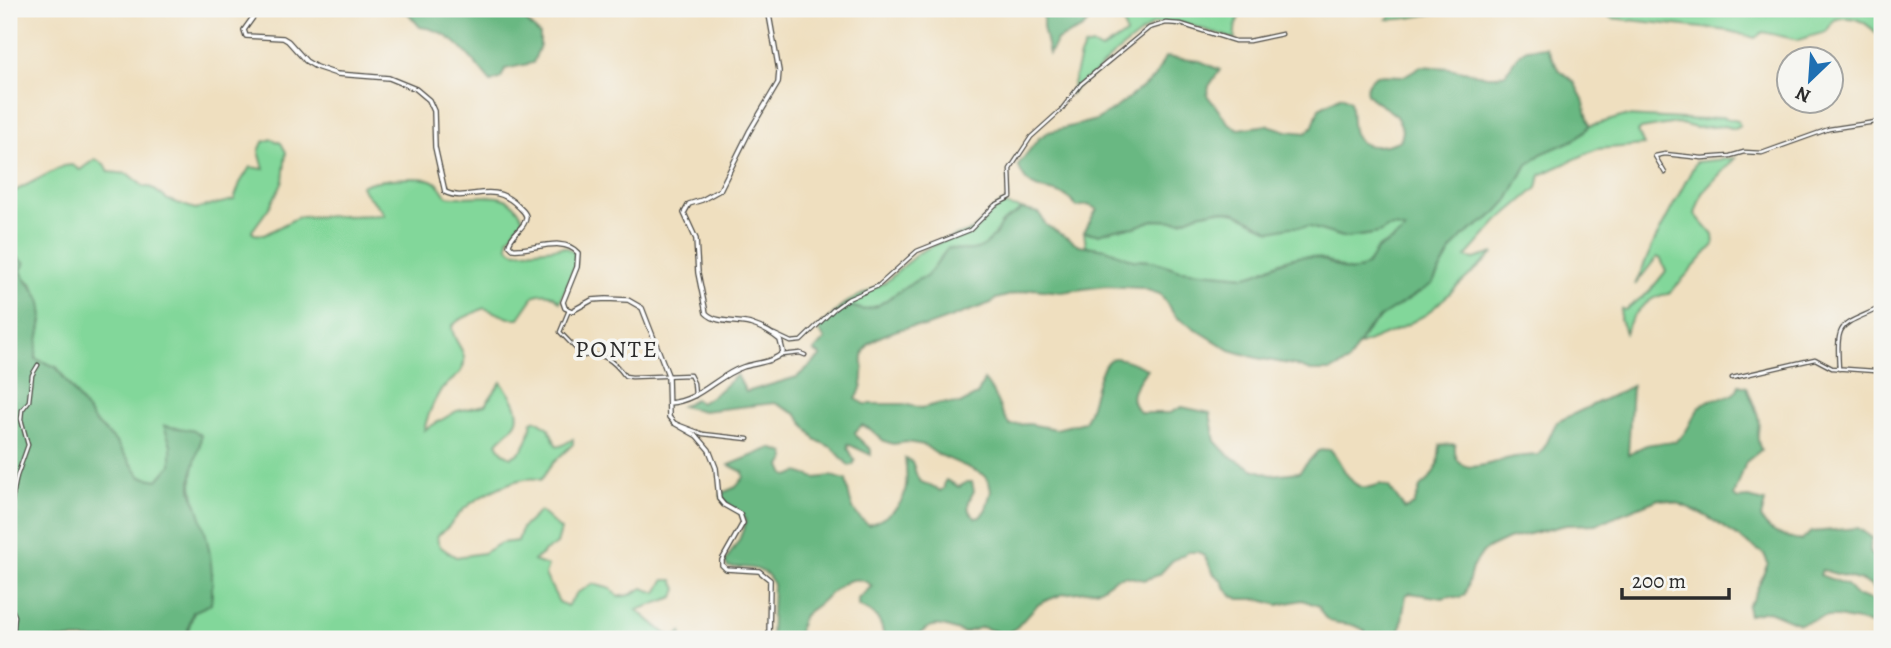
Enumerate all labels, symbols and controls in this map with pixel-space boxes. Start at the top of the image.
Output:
north arrow [1776,46,1846,116]
text: N [1791,80,1815,109]
district label: PONTE [575,333,659,365]
scale bar [1622,557,1728,601]
text: 200 m [1632,567,1686,595]

